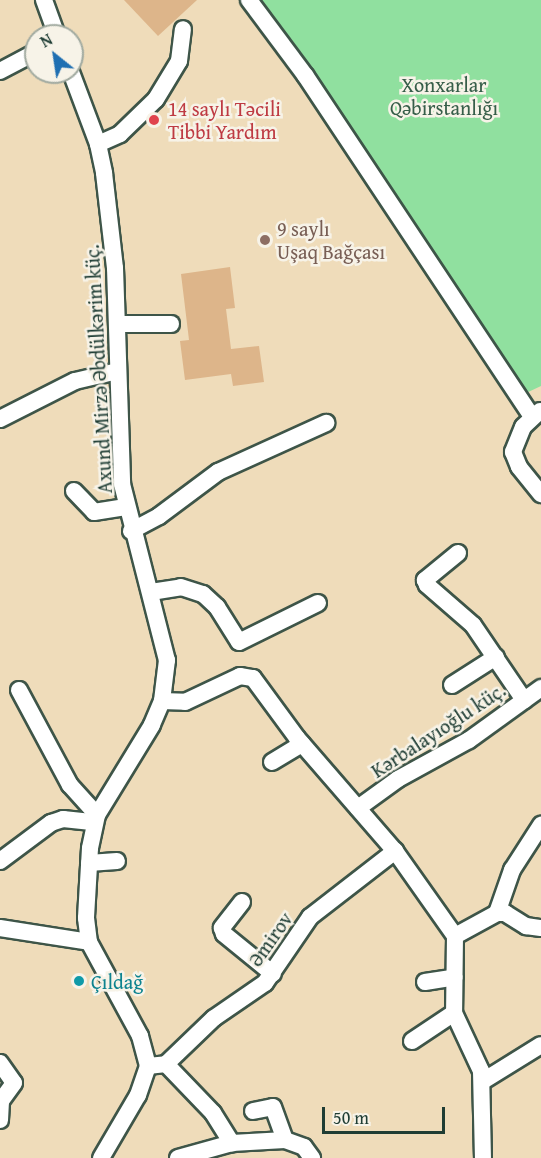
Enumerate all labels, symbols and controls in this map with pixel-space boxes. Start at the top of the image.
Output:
north arrow [24,24,84,84]
text: N [35,27,57,53]
park label: Xonxarlar Qəbirstanlığı [390,73,498,120]
place label: 14 saylı Təcili Tibbi Yardım [168,96,281,143]
marker: 14 saylı Təcili Tibbi Yardım [145,111,163,129]
place label: 9 saylı Uşaq Bağçası [277,216,385,263]
marker: 9 saylı Uşaq Bağçası [258,233,272,247]
street label: Axund Mirzə Əbdülkərim küç. [79,244,117,494]
street label: Kərbalayıoğlu küç. [366,678,510,782]
street label: Əmirov [243,907,297,971]
place label: Çıldağ [91,969,143,993]
marker: Çıldağ [72,974,86,988]
scale bar [325,1095,448,1133]
text: 50 m [333,1104,369,1131]

